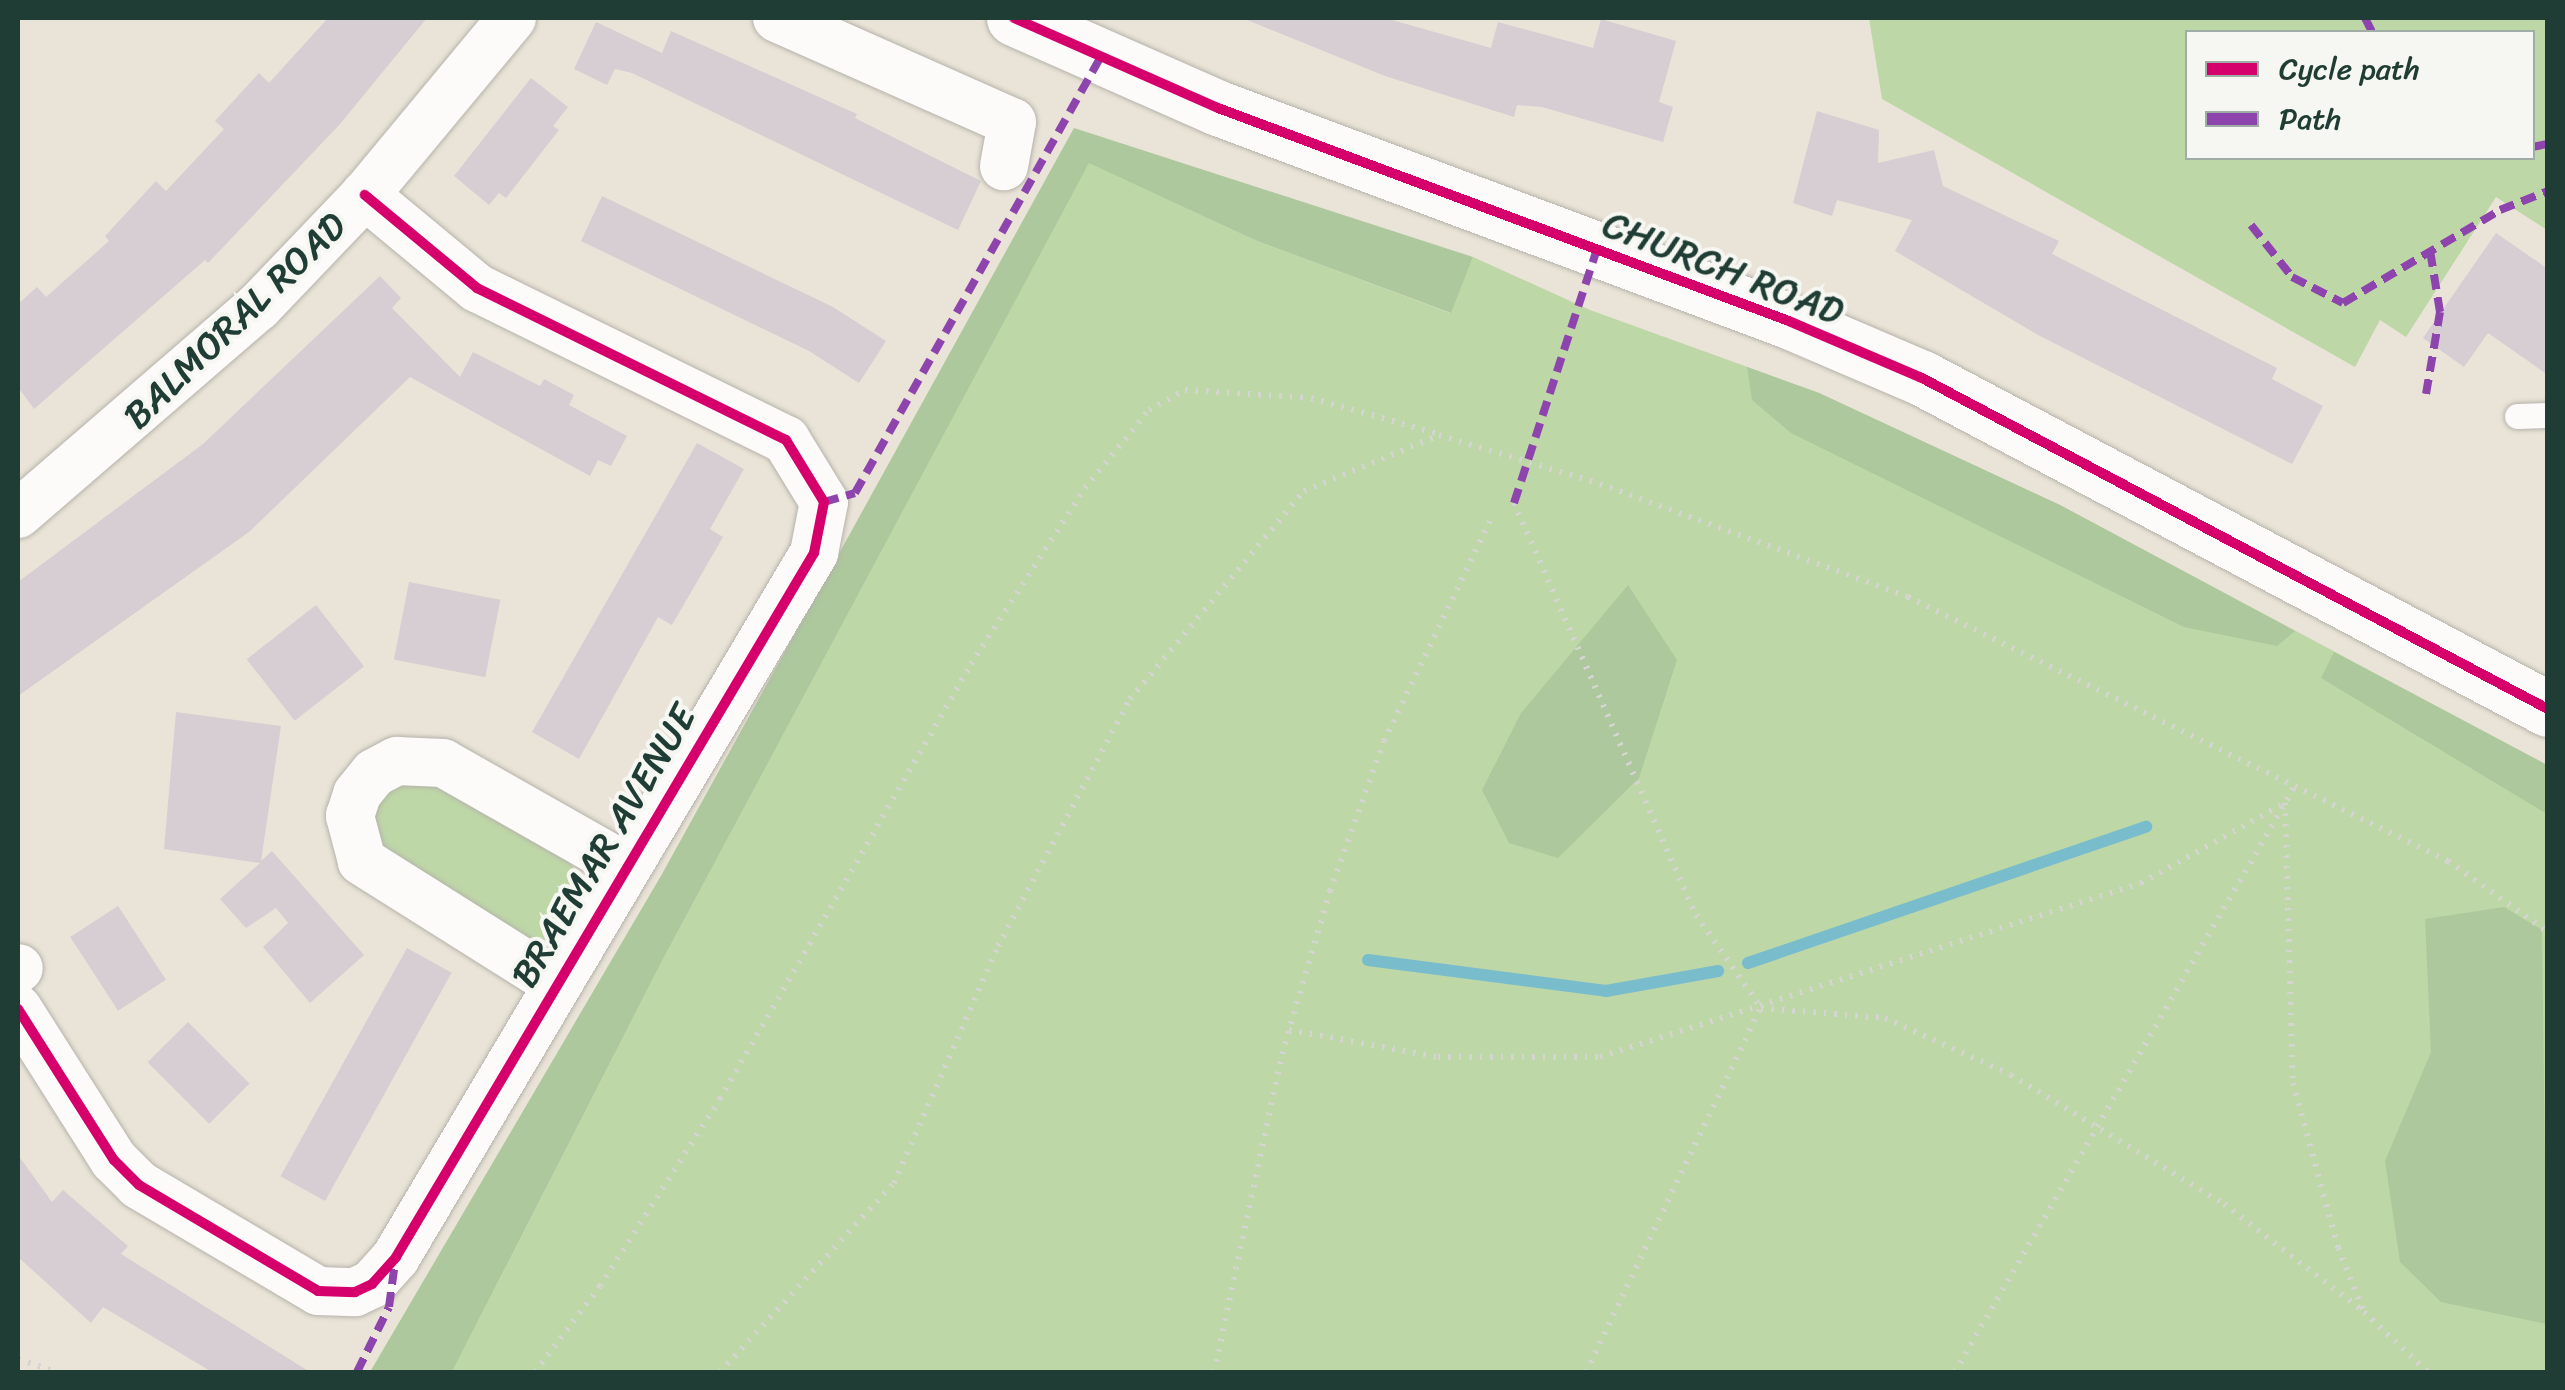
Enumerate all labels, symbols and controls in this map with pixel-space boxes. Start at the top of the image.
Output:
legend [2185,30,2535,160]
text: Cycle path [2279,42,2420,96]
text: Path [2279,92,2341,146]
street label: CHURCH ROAD [1596,201,1850,335]
street label: BALMORAL ROAD [114,203,356,439]
street label: BRAEMAR AVENUE [502,696,706,996]

